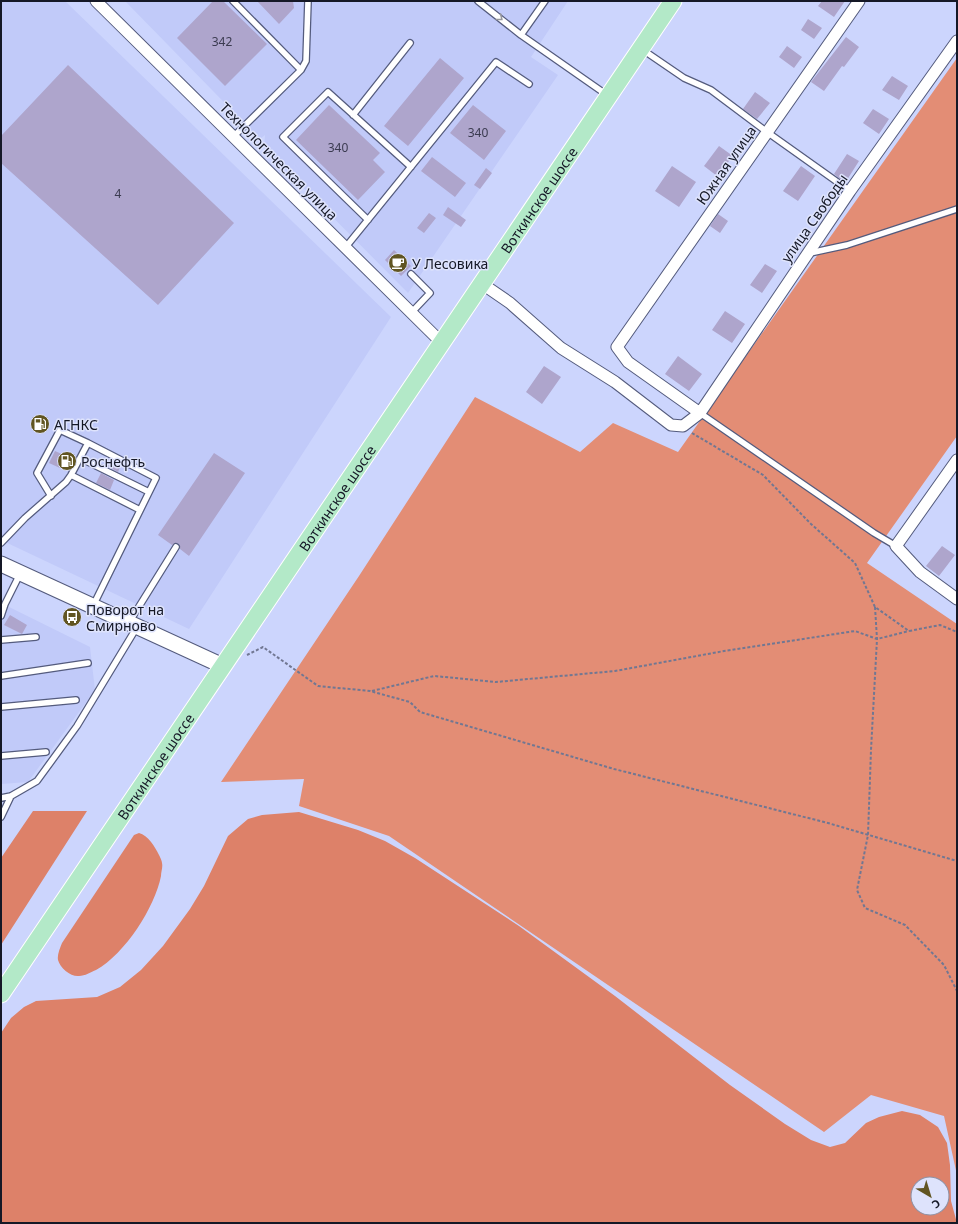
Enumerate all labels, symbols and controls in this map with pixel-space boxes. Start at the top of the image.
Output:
one-way arrow [495,13,502,20]
house number: 342 [212,33,232,50]
street label: Технологическая улица [216,98,342,224]
street label: Южная улица [692,122,760,208]
house number: 340 [468,124,488,141]
house number: 340 [328,139,348,156]
street label: Воткинское шоссе [496,143,581,257]
street label: улица Свободы [776,170,852,266]
house number: 4 [115,185,122,202]
cafe icon: У Лесовика [387,252,409,274]
place label: У Лесовика [412,254,488,273]
fuel station icon: АГНКС [29,413,51,435]
place label: АГНКС [54,415,98,434]
street label: Воткинское шоссе [294,441,380,555]
fuel station icon: Роснефть [56,450,78,472]
place label: Роснефть [81,452,145,471]
place label: Поворот на Смирново [86,600,164,635]
bus stop icon: Поворот на Смирново [61,606,83,628]
street label: Воткинское шоссе [112,709,198,823]
north arrow [910,1176,950,1216]
text: С [929,1196,944,1212]

